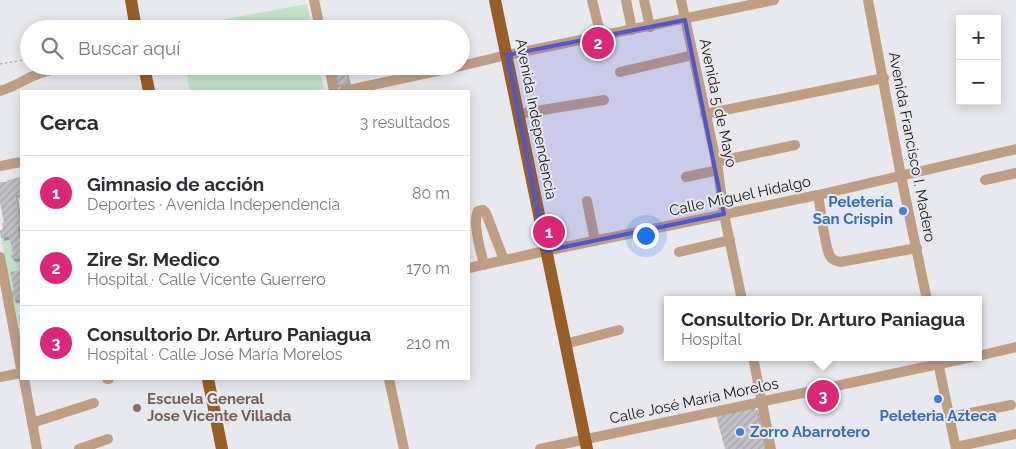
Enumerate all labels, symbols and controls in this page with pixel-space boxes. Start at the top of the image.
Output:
map controls [956,15,1001,105]
button: + [956,15,1001,60]
search box [20,20,470,75]
pin: 2 [582,24,614,62]
icon: search [38,34,66,62]
text: Buscar aquí [78,37,180,59]
street label: Avenida Independencia [512,37,560,201]
street label: Avenida 5 de Mayo [696,37,740,169]
street label: Avenida Francisco I. Madero [885,50,939,244]
button: − [956,60,1001,105]
text: Cerca [40,110,99,135]
text: 3 resultados [360,113,450,132]
street label: Calle Miguel Hidalgo [668,172,812,220]
text: Gimnasio de acción [87,173,264,195]
text: 1 [52,184,60,203]
text: 80 m [412,184,450,203]
place label: Peleteria San Crispin [813,193,893,228]
text: Deportes · Avenida Independencia [87,195,340,214]
marker: Peleteria San Crispin [897,205,909,217]
pin: 1 [533,213,565,251]
your location [633,223,659,249]
text: Zire Sr. Medico [87,248,220,270]
text: 2 [51,259,61,278]
text: 170 m [406,259,450,278]
text: Hospital · Calle Vicente Guerrero [87,270,326,289]
popup [664,296,982,361]
text: Consultorio Dr. Arturo Paniagua [681,308,965,330]
text: Consultorio Dr. Arturo Paniagua [87,323,371,345]
text: Hospital [681,330,742,349]
text: 3 [52,334,60,353]
text: 210 m [406,334,450,353]
text: Hospital · Calle José María Morelos [87,345,342,364]
street label: Calle José María Morelos [608,374,780,428]
pin: 3 [807,377,839,415]
place label: Escuela General Jose Vicente Villada [147,390,292,425]
marker: Peleteria Azteca [932,393,944,405]
marker: Escuela General Jose Vicente Villada [131,402,143,414]
place label: Peleteria Azteca [879,407,997,425]
place label: Zorro Abarrotero [750,423,870,441]
marker: Zorro Abarrotero [734,426,746,438]

